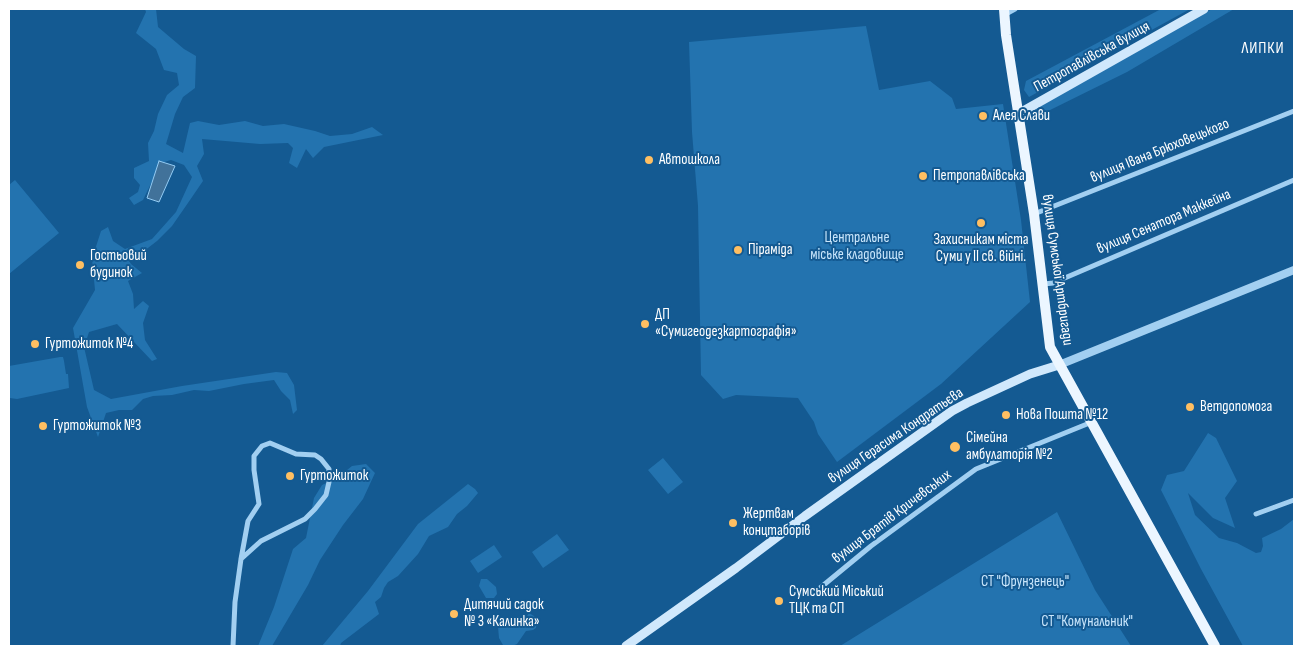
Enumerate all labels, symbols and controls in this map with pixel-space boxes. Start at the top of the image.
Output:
street label: Петропавлівська вулиця [1031,18,1153,96]
district label: ЛИПКИ [1241,39,1285,59]
place label: Алея Слави [993,107,1050,125]
marker: Алея Слави [977,110,989,122]
street label: вулиця Івана Брюховецького [1088,115,1232,187]
place label: Автошкола [659,151,720,169]
marker: Автошкола [643,154,655,166]
place label: Петропавлівська [933,167,1025,185]
marker: Петропавлівська [917,170,929,182]
street label: вулиця Сенатора Маккейна [1094,186,1234,258]
street label: вулиця Сумської Артбригади [1037,193,1077,347]
marker: Захисникам міста Суми у ІІ св. війні. [975,217,987,229]
park label: Центральне міське кладовище [810,229,904,264]
place label: Захисникам міста Суми у ІІ св. війні. [933,231,1029,266]
place label: Піраміда [748,241,792,259]
marker: Піраміда [732,244,744,256]
place label: Гостьовий будинок [90,247,147,282]
marker: Гостьовий будинок [74,259,86,271]
place label: ДП «Сумигеодезкартографія» [655,306,797,341]
marker: ДП «Сумигеодезкартографія» [639,318,651,330]
place label: Гуртожиток №4 [45,335,133,353]
marker: Гуртожиток №4 [29,338,41,350]
street label: вулиця Герасима Кондратьєва [825,384,967,488]
place label: Ветдопомога [1200,398,1272,416]
marker: Ветдопомога [1184,401,1196,413]
place label: Нова Пошта №12 [1016,406,1108,424]
marker: Нова Пошта №12 [1000,409,1012,421]
place label: Гуртожиток №3 [53,417,141,435]
marker: Гуртожиток №3 [37,420,49,432]
place label: Сімейна амбулаторія №2 [966,429,1053,464]
marker: Сімейна амбулаторія №2 [948,440,962,454]
street label: вулиця Братів Кричевських [829,466,955,568]
place label: Гуртожиток [300,467,368,485]
marker: Гуртожиток [284,470,296,482]
place label: Жертвам концтаборів [743,505,810,540]
marker: Жертвам концтаборів [727,517,739,529]
park label: СТ "Фрунзенець" [981,573,1069,591]
place label: Сумський Міський ТЦК та СП [789,583,884,618]
marker: Сумський Міський ТЦК та СП [773,595,785,607]
place label: Дитячий садок № 3 «Калинка» [464,596,544,631]
marker: Дитячий садок № 3 «Калинка» [448,608,460,620]
park label: СТ "Комунальник" [1041,613,1133,631]

